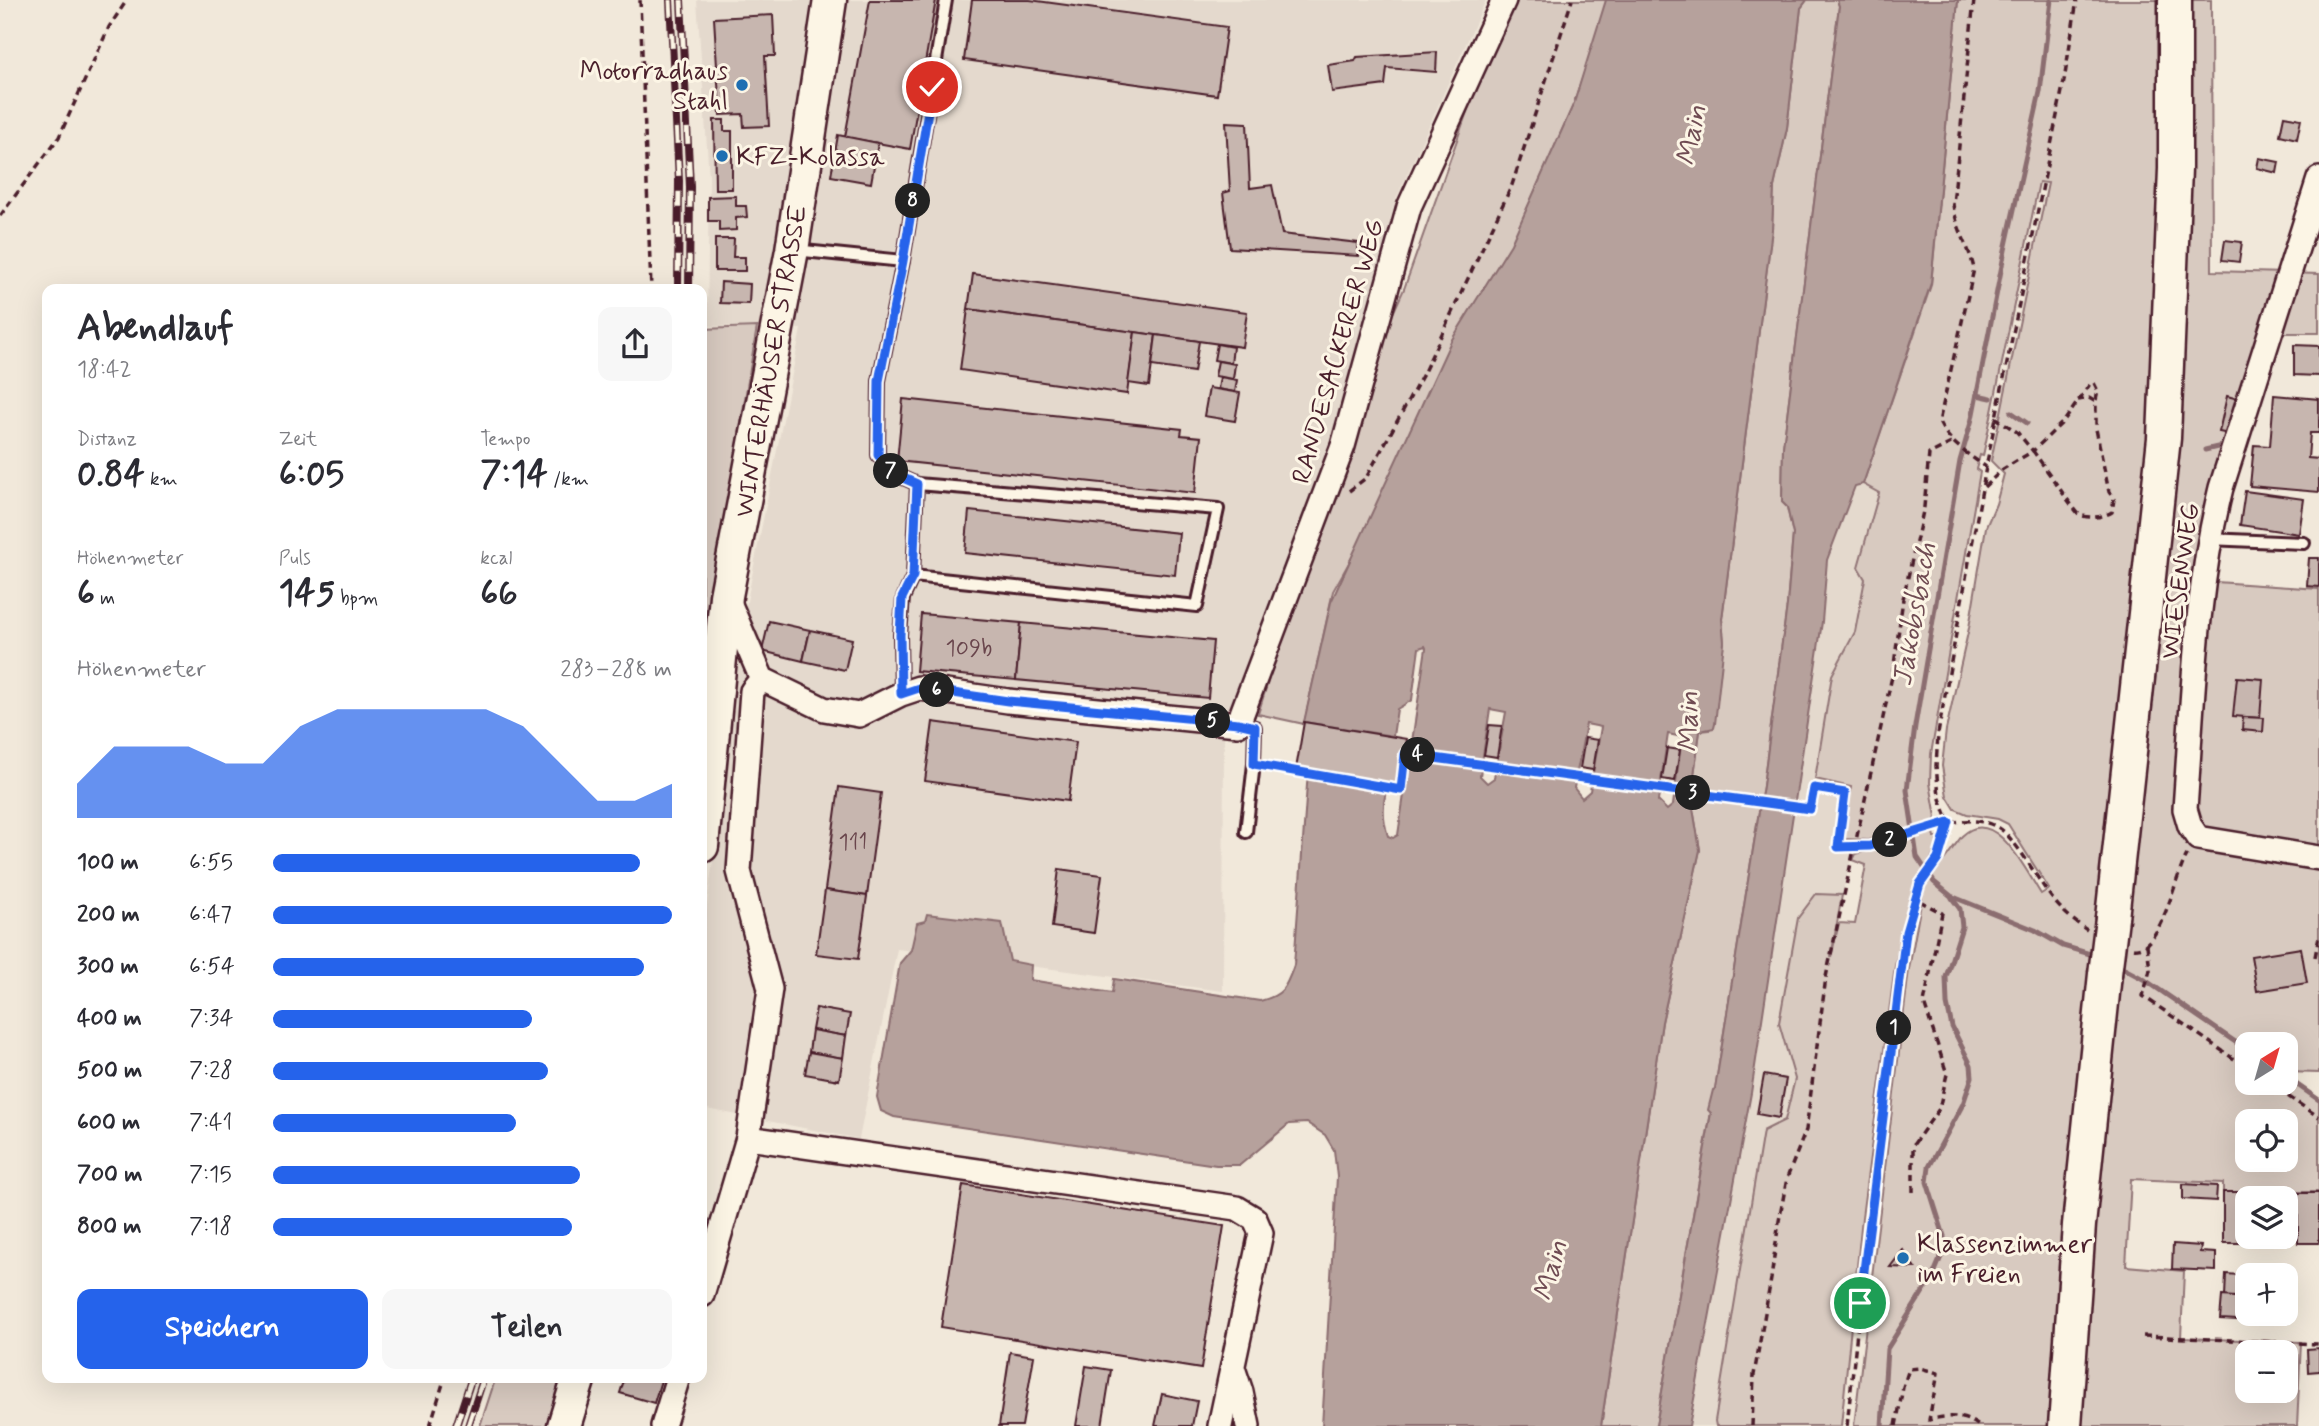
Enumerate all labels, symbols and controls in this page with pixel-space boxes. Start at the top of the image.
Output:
place label: Motorradhaus Stahl [580,55,728,119]
pin [902,57,962,117]
icon: check [913,68,951,106]
marker: Motorradhaus Stahl [734,77,750,93]
water label: Main [1668,102,1717,169]
place label: KFZ-Kolassa [736,141,885,175]
marker: KFZ-Kolassa [714,148,730,164]
pin: 8 [895,184,930,218]
text: 8 [907,188,918,213]
street label: WINTERHÄUSER STRASSE [728,202,816,520]
street label: RANDESACKERER WEG [1285,215,1393,488]
text: Abendlauf [77,304,234,353]
button: share [598,307,672,381]
text: 18:42 [77,355,132,385]
text: Distanz [77,427,137,452]
text: Zeit [279,427,317,452]
text: Tempo [480,427,531,452]
text: 0.84 [77,452,145,498]
text: 6:05 [279,452,344,498]
text: 7:14 [480,452,548,498]
pin: 7 [874,454,908,489]
text: 7 [885,458,896,483]
text: km [145,467,178,492]
text: /km [548,467,589,492]
street label: WIESENWEG [2153,501,2209,661]
water label: Jakobsbach [1885,540,1946,689]
text: Höhenmeter [77,546,183,571]
text: Puls [279,546,311,571]
text: kcal [480,546,512,571]
text: 6 [77,571,95,617]
text: 145 [279,571,335,617]
text: 66 [480,571,518,617]
text: m [95,586,115,611]
text: bpm [335,586,378,611]
house number: 109b [946,634,992,664]
text: Höhenmeter [77,655,206,685]
text: 283–288 m [560,655,672,685]
pin: 6 [920,672,954,708]
text: 6 [932,677,941,702]
water label: Main [1670,691,1709,753]
pin: 5 [1196,704,1230,738]
text: 5 [1207,708,1218,733]
pin: 4 [1400,738,1436,772]
text: 4 [1412,742,1423,767]
pin: 3 [1676,776,1710,810]
text: 3 [1688,780,1697,805]
pin: 2 [1872,822,1908,858]
text: 2 [1885,827,1894,852]
house number: 111 [838,828,868,858]
text: 100 m [77,848,139,878]
text: 6:55 [189,848,233,878]
text: 200 m [77,900,140,930]
text: 6:47 [189,900,232,930]
text: 300 m [77,952,139,982]
text: 6:54 [189,952,235,982]
text: 400 m [77,1004,142,1034]
text: 7:34 [189,1004,233,1034]
pin: 1 [1876,1010,1912,1046]
text: 1 [1889,1015,1898,1040]
north arrow [2235,1032,2298,1096]
map controls [2235,1032,2298,1403]
text: 500 m [77,1056,142,1086]
text: 7:28 [189,1056,233,1086]
text: 600 m [77,1108,140,1138]
text: 7:41 [189,1108,232,1138]
button: locate [2235,1109,2298,1172]
text: 700 m [77,1160,142,1190]
text: 7:15 [189,1160,232,1190]
button: layers [2235,1186,2298,1249]
text: 800 m [77,1212,141,1242]
text: 7:18 [189,1212,232,1242]
place label: Klassenzimmer im Freien [1917,1228,2093,1292]
water label: Main [1525,1236,1578,1305]
marker: Klassenzimmer im Freien [1895,1250,1911,1266]
button: + [2235,1263,2298,1326]
pin [1830,1273,1890,1333]
icon: arrive [1841,1284,1879,1322]
button: Speichern [77,1289,368,1369]
button: Teilen [382,1289,672,1369]
button: − [2235,1340,2298,1403]

